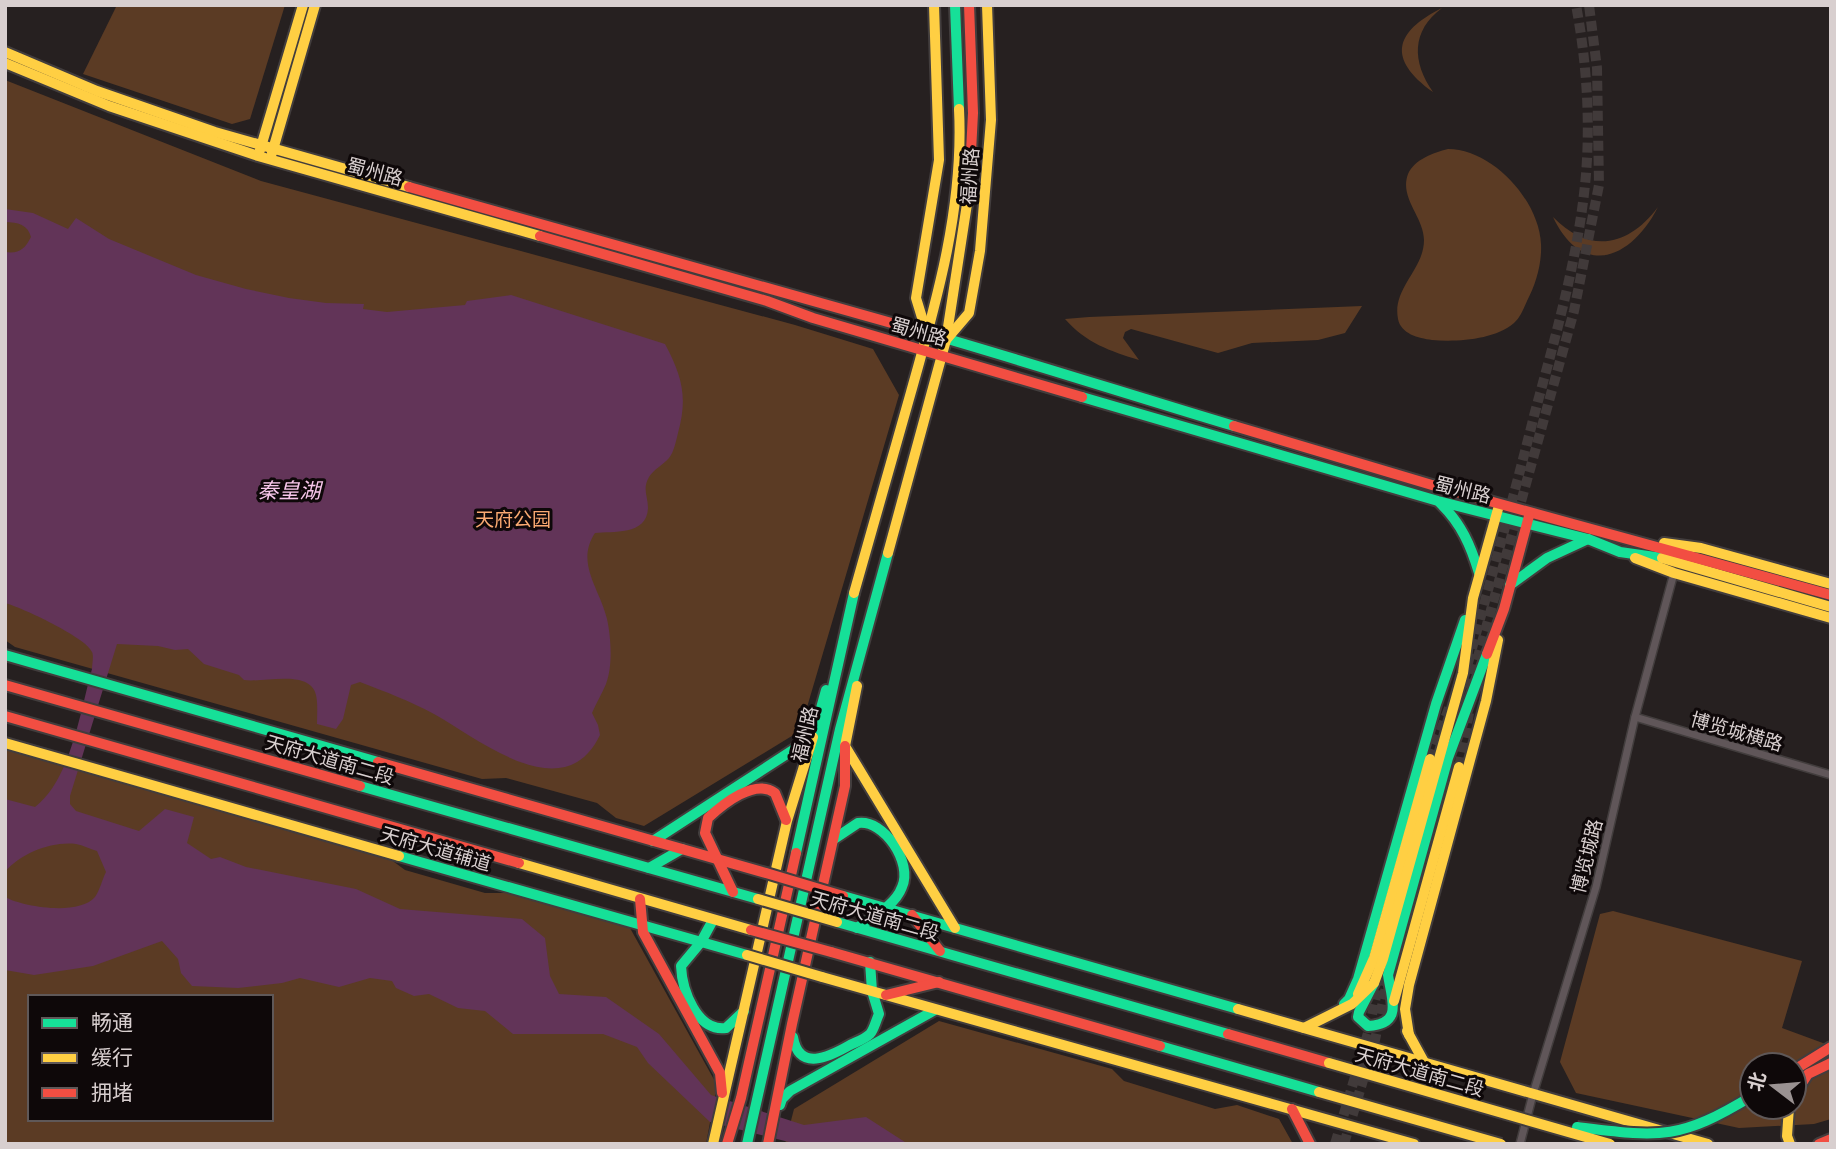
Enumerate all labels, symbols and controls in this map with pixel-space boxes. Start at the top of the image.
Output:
street label: 福州路 [956,147,982,205]
street label: 蜀州路 [344,153,406,189]
street label: 蜀州路 [888,312,950,350]
street label: 蜀州路 [1433,471,1493,507]
water label: 秦皇湖 [258,477,323,502]
park label: 天府公园 [475,507,551,530]
street label: 福州路 [786,704,822,764]
street label: 博览城横路 [1688,707,1786,755]
street label: 天府大道南二段 [263,730,397,788]
street label: 博览城路 [1566,816,1606,896]
street label: 天府大道辅道 [378,821,494,875]
street label: 天府大道南二段 [808,886,942,944]
legend [28,995,273,1121]
text: 畅通 [91,1009,133,1034]
street label: 天府大道南二段 [1353,1042,1487,1100]
text: 缓行 [91,1044,133,1069]
north arrow [1738,1051,1808,1121]
text: 北 [1743,1069,1770,1093]
text: 拥堵 [91,1079,133,1104]

